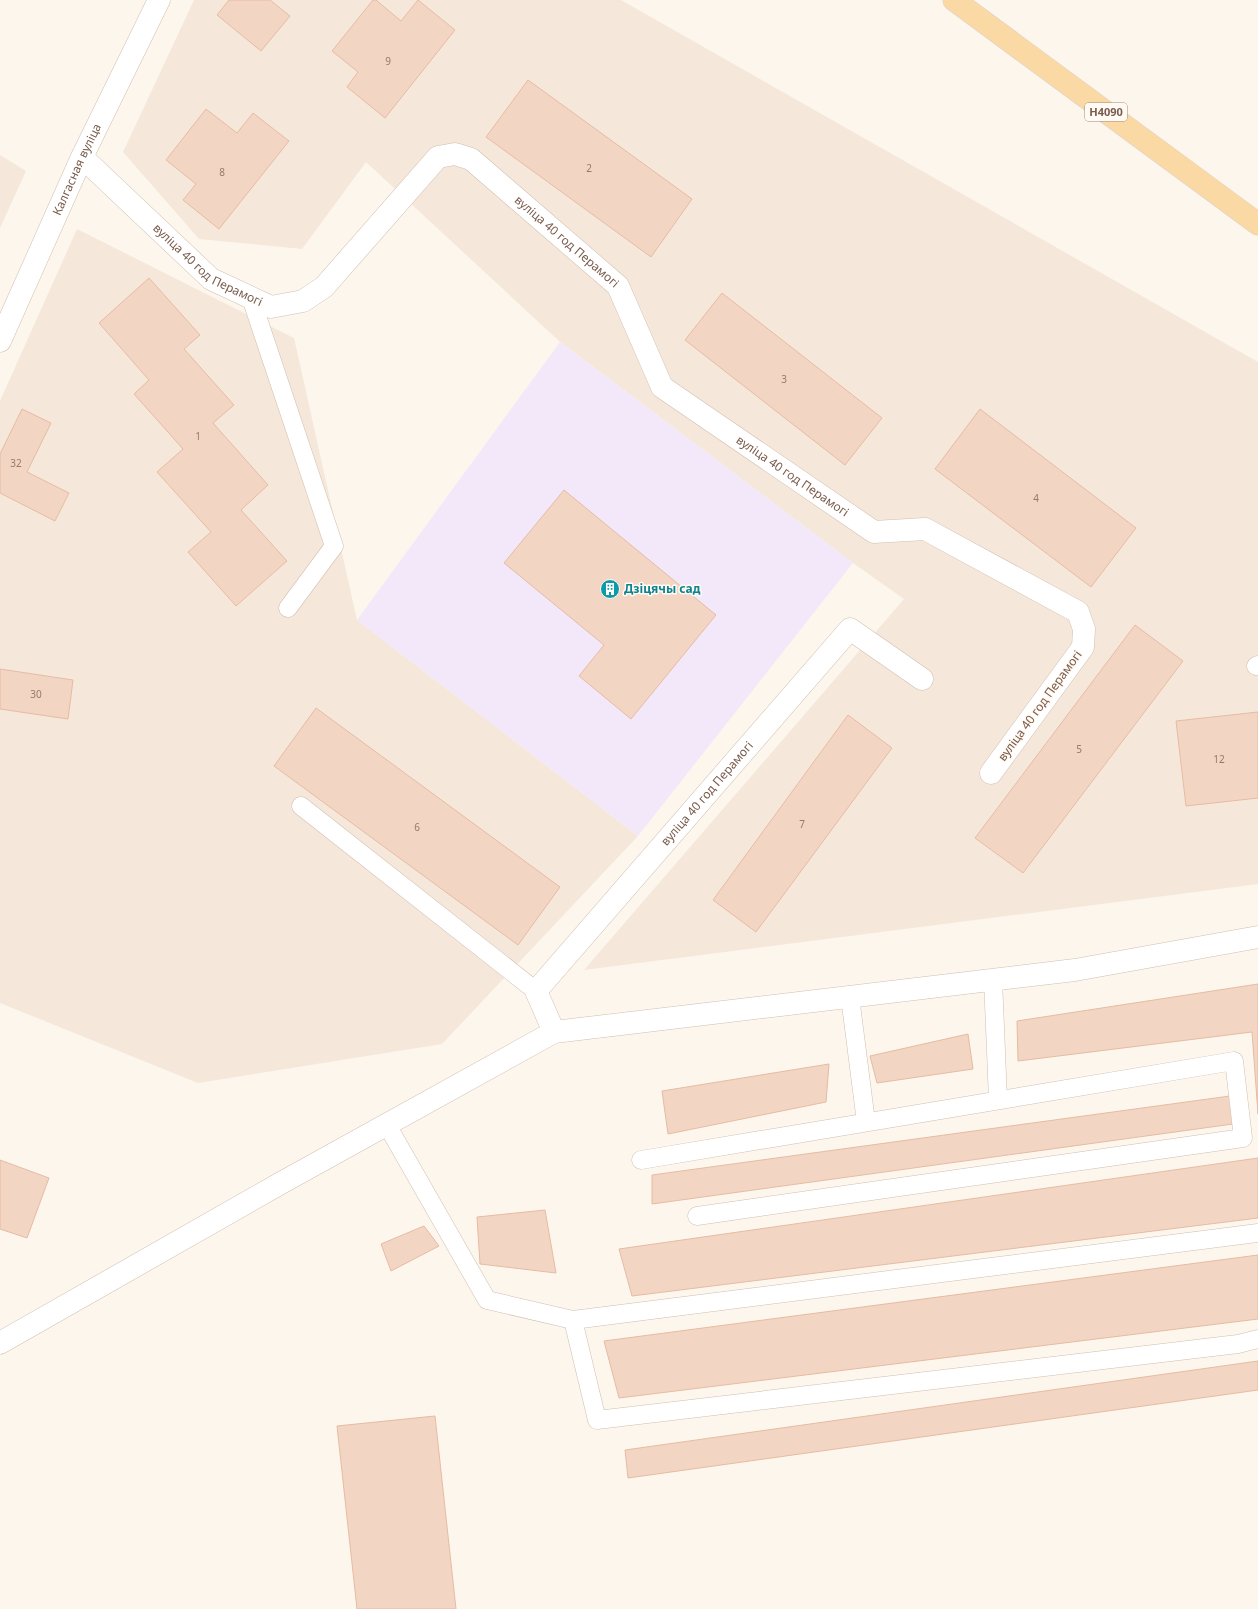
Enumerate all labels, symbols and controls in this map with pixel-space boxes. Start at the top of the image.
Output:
house number: 9 [385,54,391,68]
road number: Н4090 [1085,103,1127,121]
street label: Калгасная вуліца [48,120,105,218]
house number: 2 [586,161,592,175]
house number: 8 [219,165,225,179]
street label: вуліца 40 год Перамогі [511,191,623,291]
street label: вуліца 40 год Перамогі [149,219,266,310]
house number: 3 [781,372,787,386]
house number: 1 [195,429,201,443]
street label: вуліца 40 год Перамогі [733,431,852,520]
house number: 32 [10,456,22,470]
house number: 4 [1033,491,1039,505]
building icon: Дзіцячы сад [599,578,621,600]
place label: Дзіцячы сад [624,580,701,597]
street label: вуліца 40 год Перамогі [994,647,1086,764]
house number: 30 [30,687,42,701]
street label: вуліца 40 год Перамогі [657,738,757,849]
house number: 5 [1076,742,1082,756]
house number: 12 [1213,752,1225,766]
house number: 7 [799,817,805,831]
house number: 6 [414,820,420,834]

